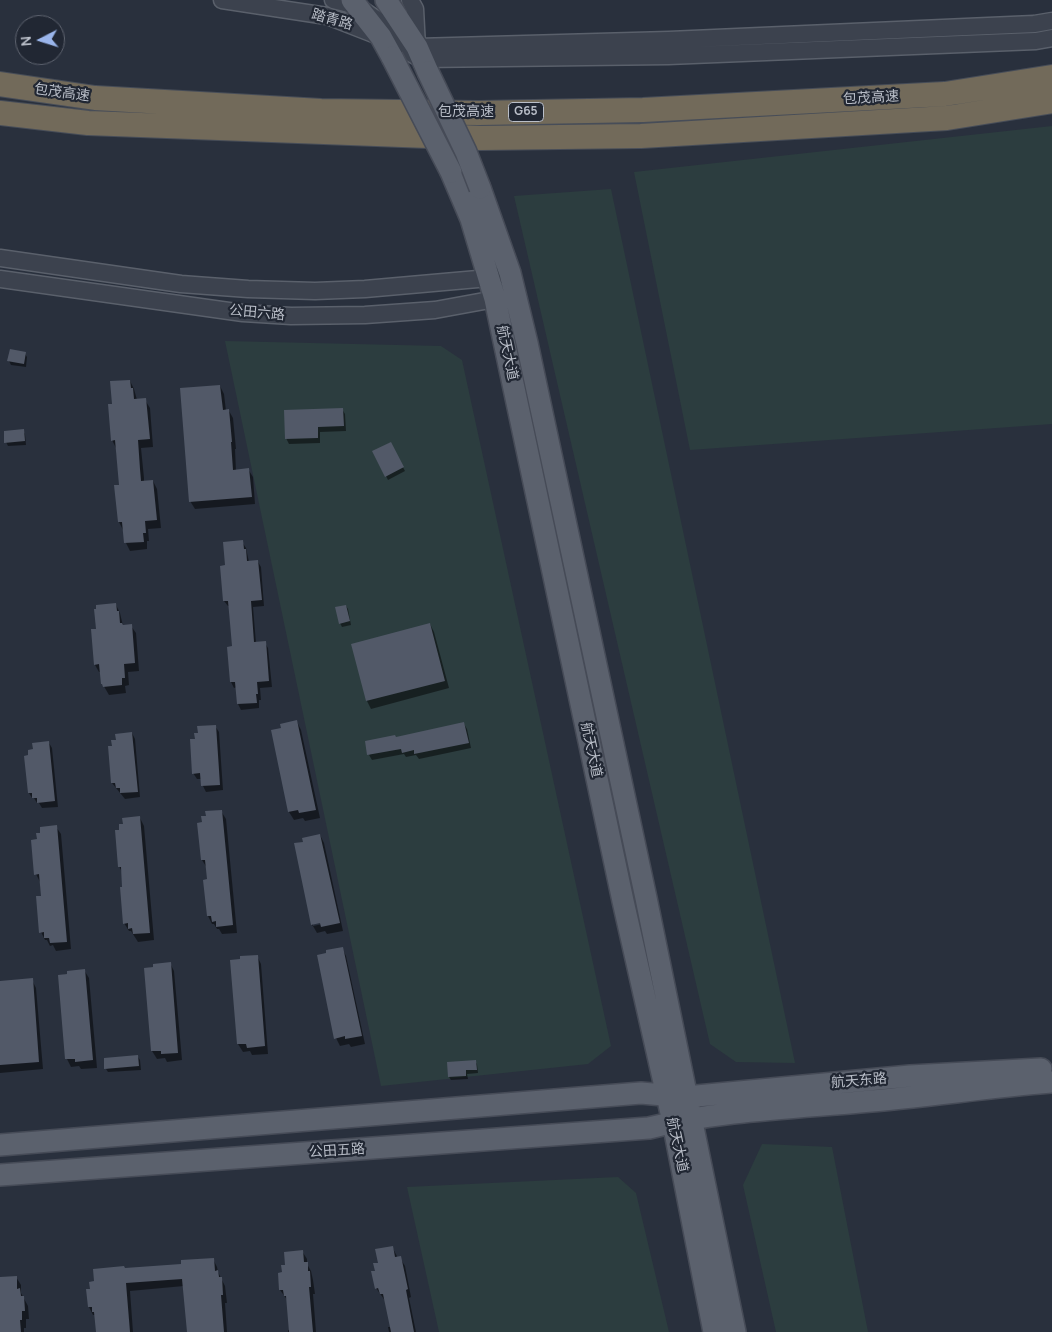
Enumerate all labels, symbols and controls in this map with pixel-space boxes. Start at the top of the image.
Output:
street label: 踏青路 [309,6,355,34]
north arrow [15,15,65,65]
text: N [16,35,35,47]
street label: 包茂高速 [33,81,91,105]
street label: 包茂高速 [843,88,899,108]
road number: G65 [508,102,544,121]
street label: 包茂高速 [438,104,494,120]
street label: 公田六路 [228,302,286,324]
street label: 航天大道 [493,324,521,382]
street label: 航天大道 [577,721,605,779]
street label: 航天东路 [830,1070,888,1092]
street label: 航天大道 [663,1116,691,1174]
street label: 公田五路 [308,1141,366,1161]

